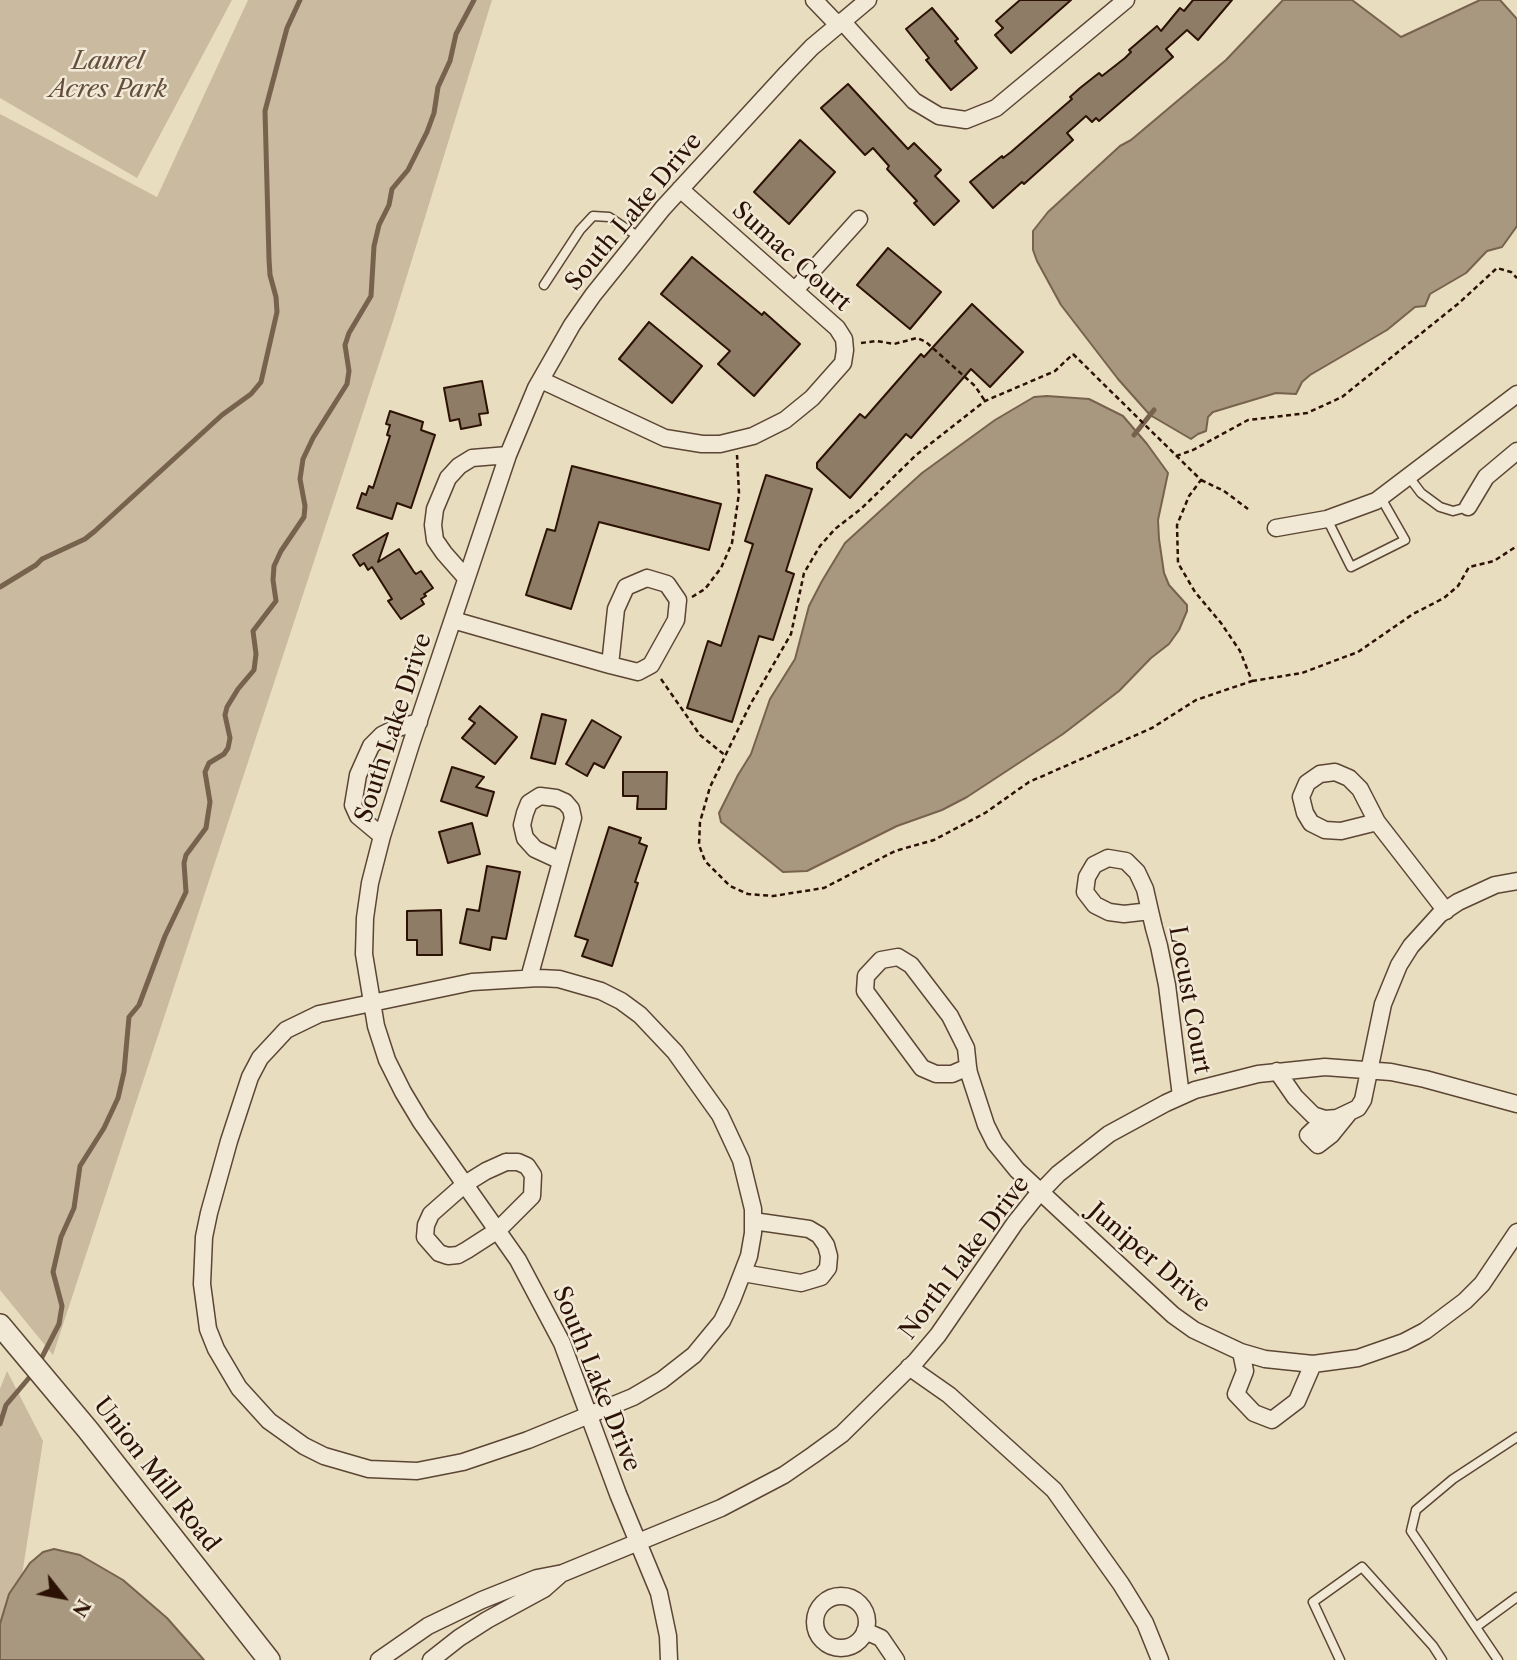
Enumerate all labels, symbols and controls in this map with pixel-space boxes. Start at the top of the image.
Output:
park label: Laurel Acres Park [49,48,167,104]
street label: South Lake Drive [560,127,708,297]
street label: Sumac Court [726,196,856,318]
street label: South Lake Drive [350,630,438,826]
street label: Locust Court [1162,924,1216,1076]
street label: North Lake Drive [894,1170,1036,1346]
street label: Juniper Drive [1082,1197,1216,1319]
street label: South Lake Drive [546,1282,646,1476]
street label: Union Mill Road [87,1392,225,1558]
north arrow [28,1562,98,1632]
text: N [67,1595,96,1621]

